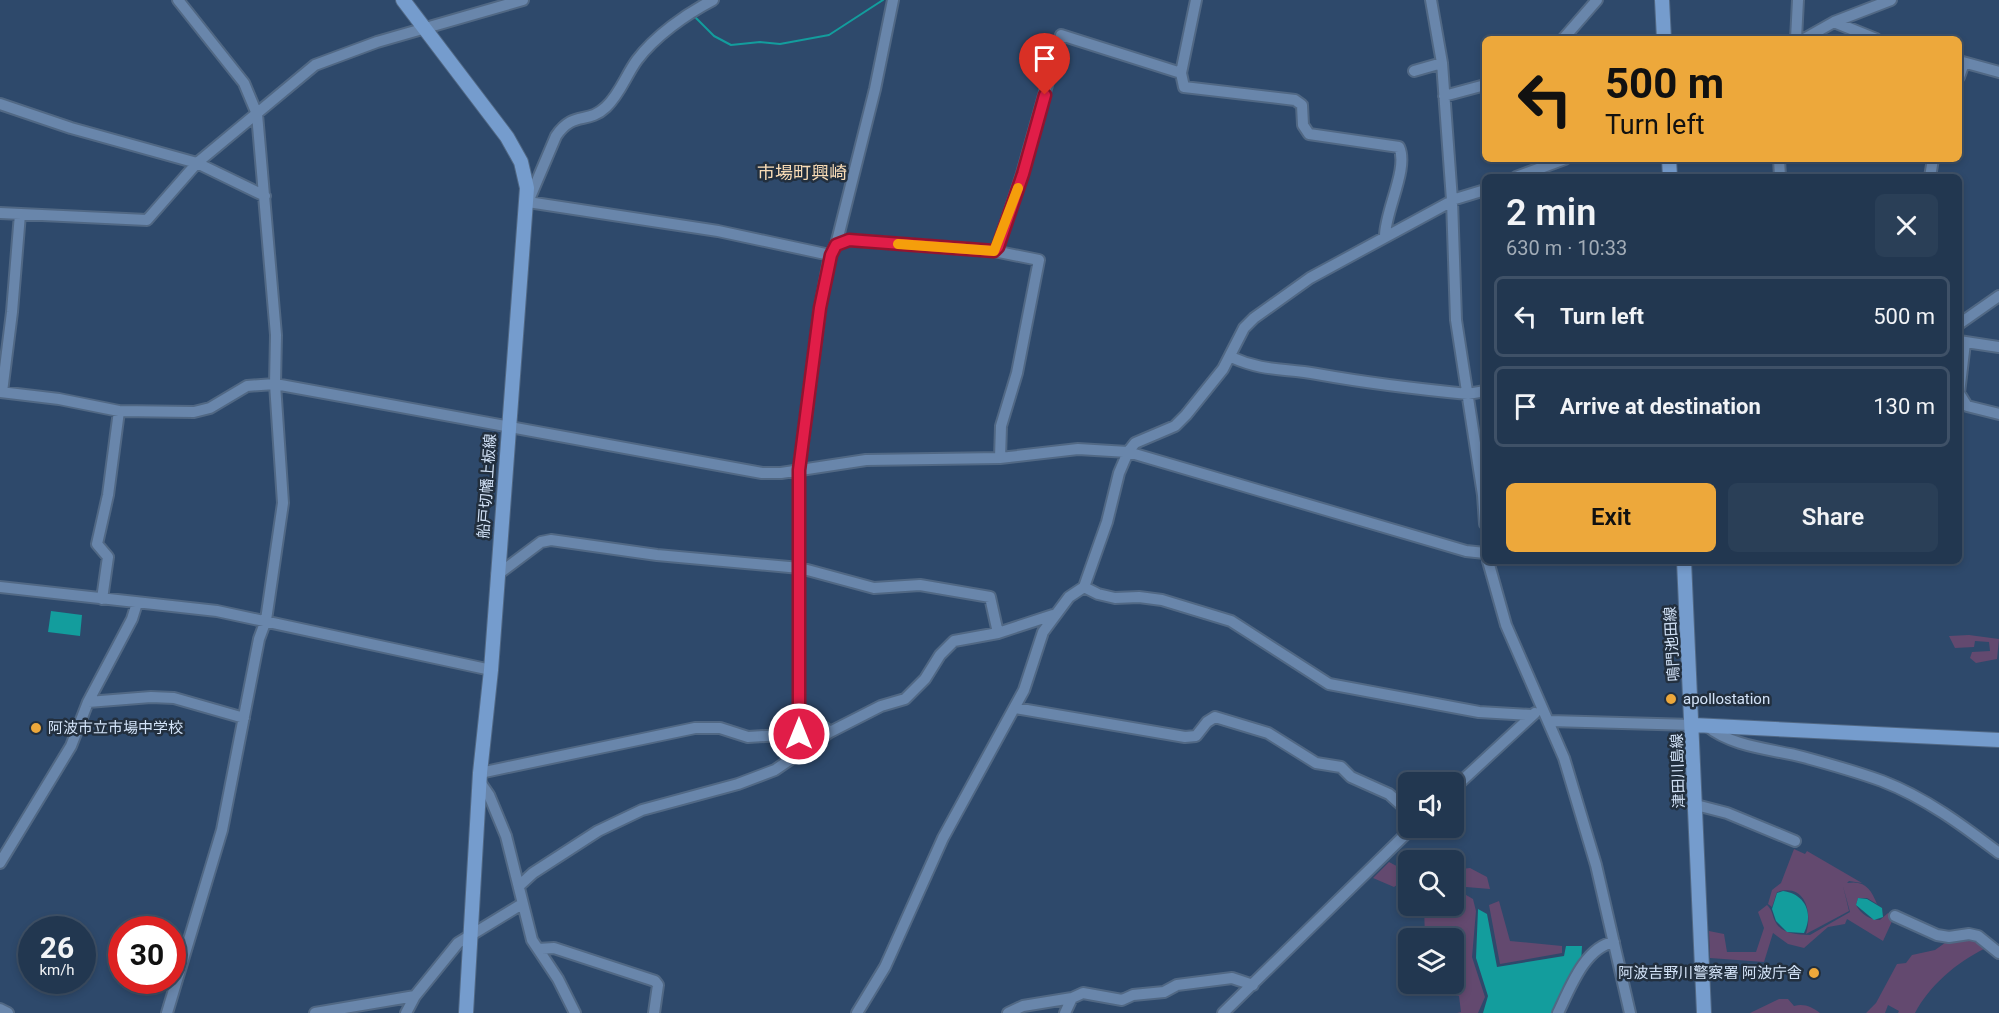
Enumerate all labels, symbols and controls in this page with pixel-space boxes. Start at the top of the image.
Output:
pin [1019,33,1070,95]
icon: arrive [1028,42,1061,75]
text: 500 m [1605,59,1724,108]
icon: left [1506,60,1584,138]
text: Turn left [1605,109,1705,141]
district label: 市場町興崎 [757,162,847,183]
text: 2 min [1506,192,1596,234]
button: close [1875,194,1938,257]
text: 630 m · 10:33 [1506,236,1627,260]
icon: left [1509,300,1542,333]
text: Turn left [1560,304,1644,329]
text: 500 m [1873,304,1935,329]
icon: arrive [1509,390,1542,423]
text: Arrive at destination [1560,394,1761,419]
text: 130 m [1873,394,1935,419]
street label: 船戸切幡上板線 [474,433,500,539]
button: Exit [1506,483,1716,552]
button: Share [1728,483,1938,552]
street label: 鳴門池田線 [1661,606,1683,682]
place label: apollostation [1683,690,1770,708]
marker: apollostation [1664,692,1678,706]
position arrow [767,702,831,766]
place label: 阿波市立市場中学校 [48,719,183,737]
marker: 阿波市立市場中学校 [29,721,43,735]
street label: 津田川島線 [1668,733,1688,809]
map controls [1398,772,1464,994]
button: sound [1398,772,1464,838]
button: search [1398,850,1464,916]
speed limit sign: 30 [108,916,186,994]
button: layers [1398,928,1464,994]
text: 26 [40,930,74,965]
text: km/h [39,961,75,979]
place label: 阿波吉野川警察署 阿波庁舎 [1618,964,1802,982]
marker: 阿波吉野川警察署 阿波庁舎 [1807,966,1821,980]

